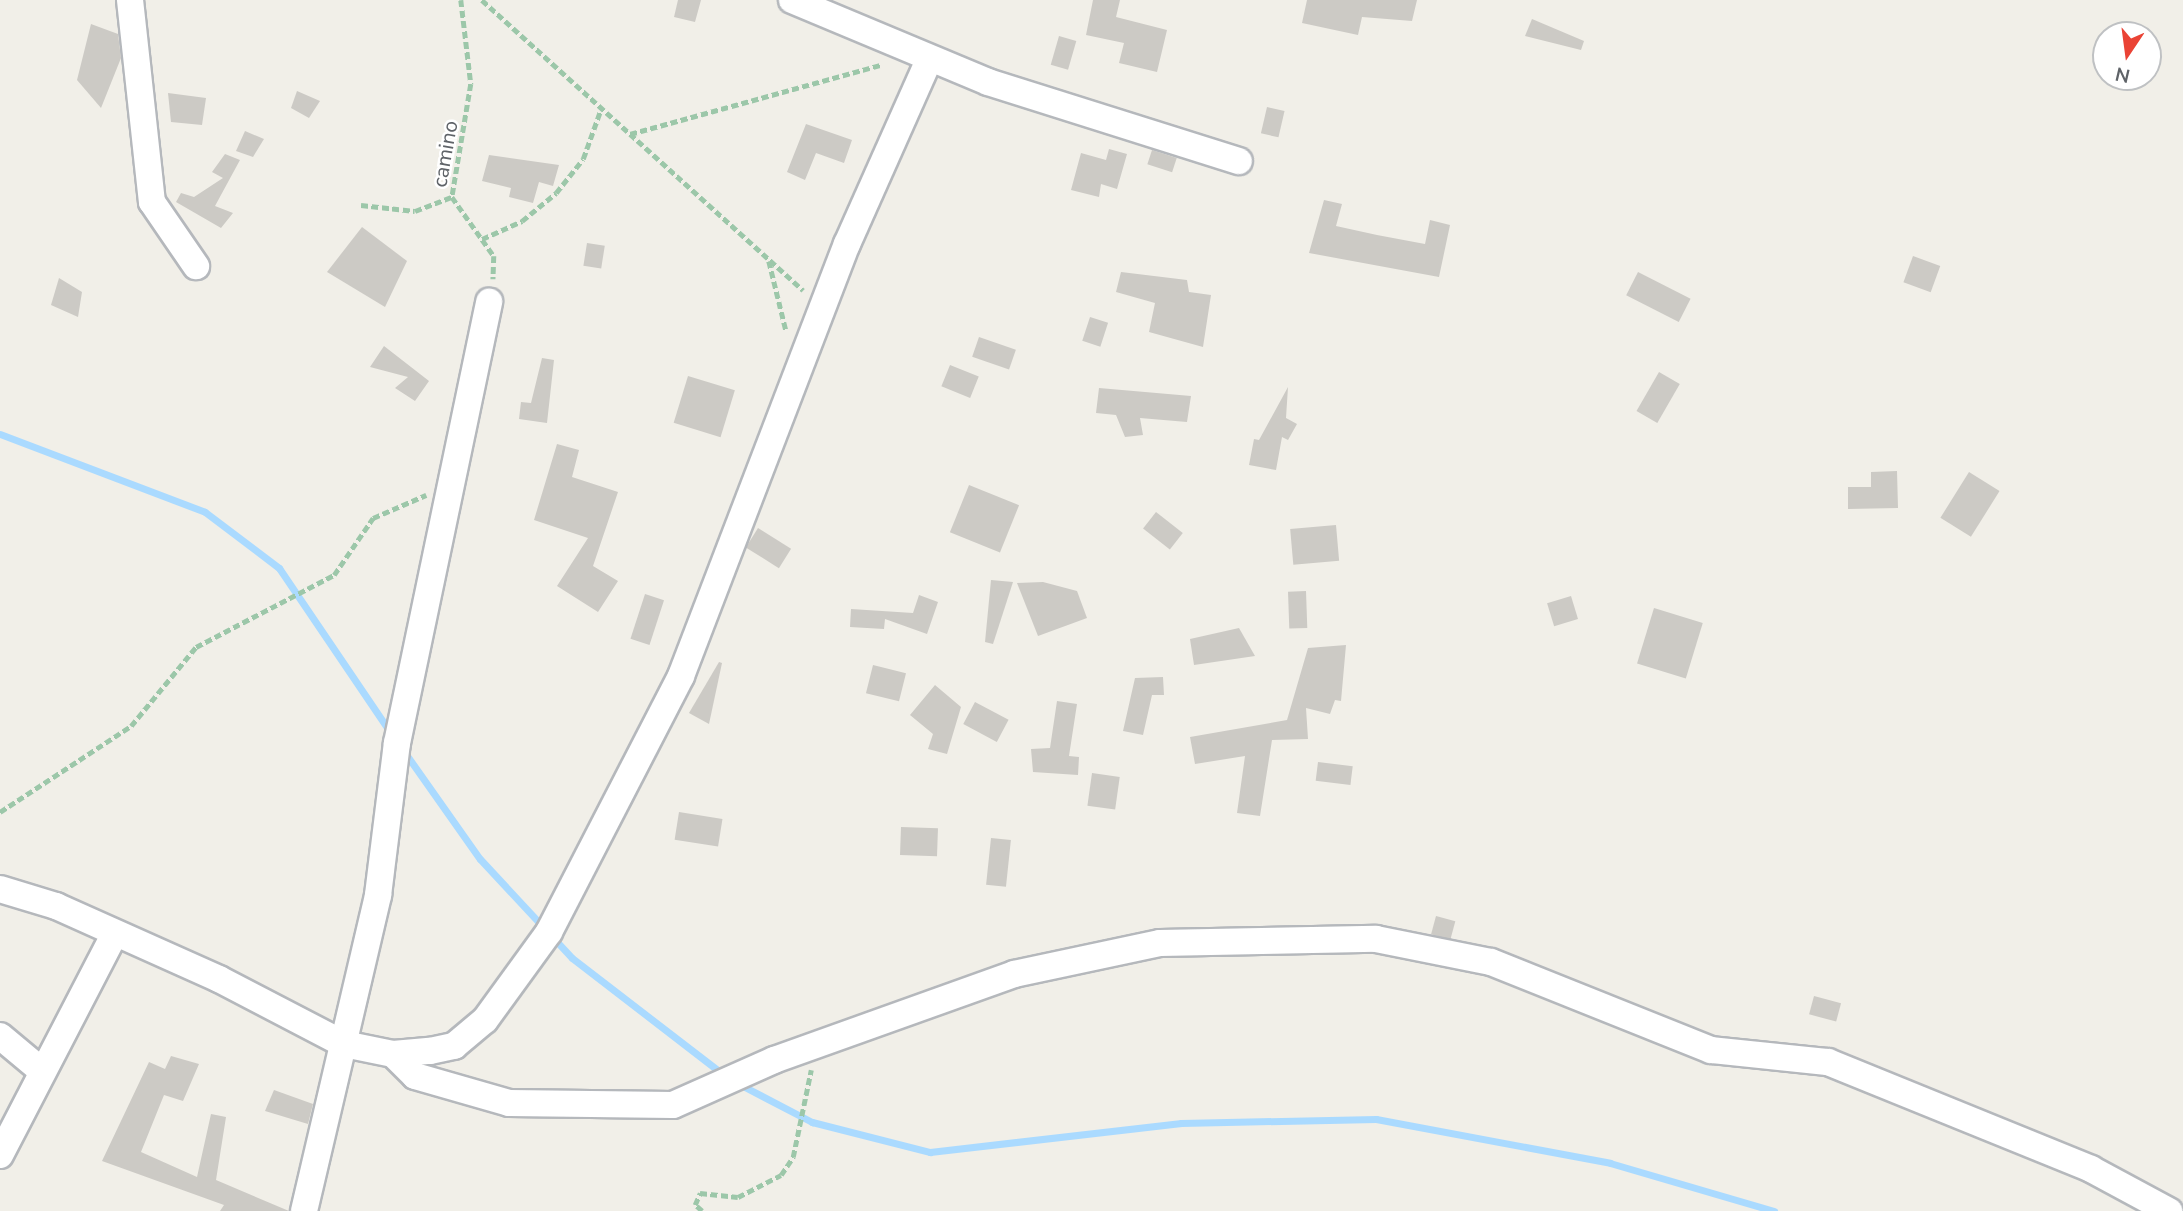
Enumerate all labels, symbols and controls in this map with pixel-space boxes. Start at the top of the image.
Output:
north arrow [2092,21,2162,91]
text: N [2113,60,2133,89]
street label: camino [427,119,463,189]

